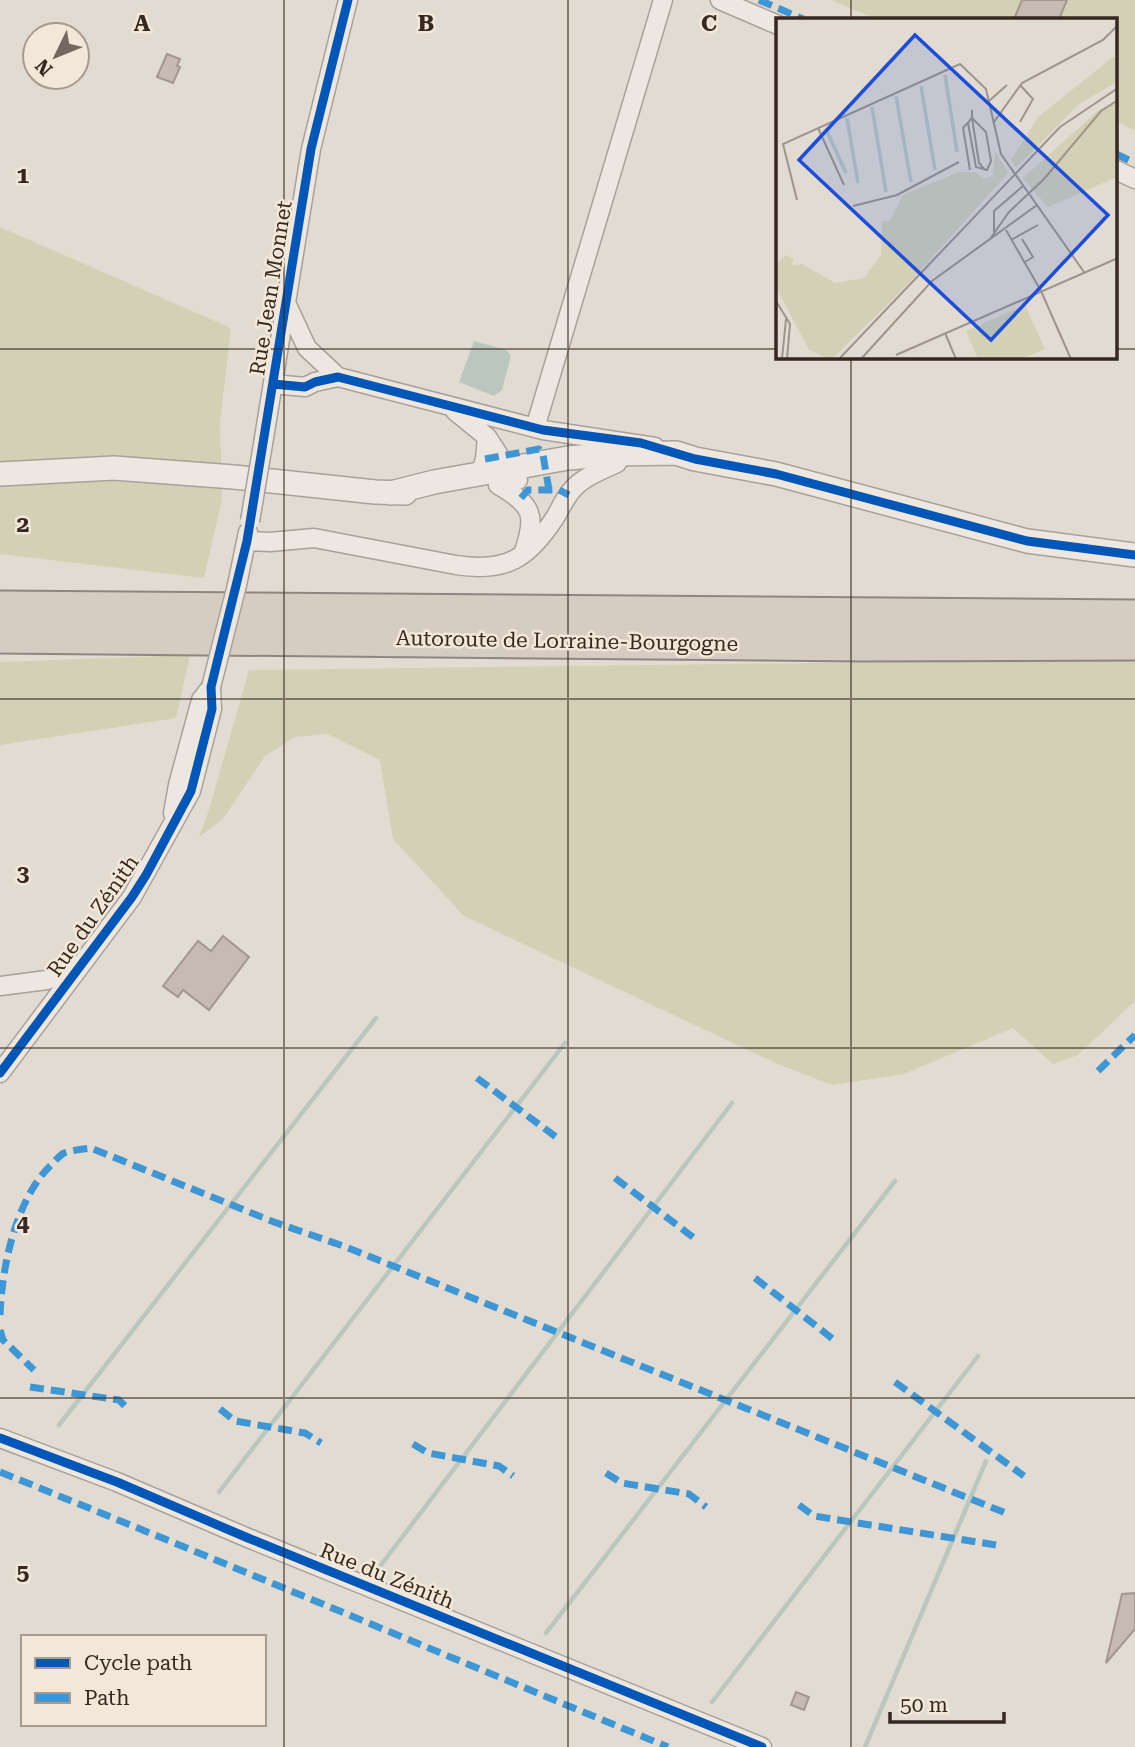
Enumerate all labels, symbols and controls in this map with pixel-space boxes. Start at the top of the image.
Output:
text: A [134,10,151,37]
text: B [418,10,434,37]
text: C [701,10,717,37]
inset map [776,18,1118,359]
north arrow [21,21,91,91]
text: N [30,54,57,80]
text: 1 [17,162,30,189]
street label: Rue Jean Monnet [245,199,297,377]
text: 2 [17,511,29,538]
street label: Autoroute de Lorraine-Bourgogne [396,626,738,656]
street label: Rue du Zénith [42,850,144,981]
text: 3 [17,860,30,887]
text: 4 [17,1210,30,1237]
street label: Rue du Zénith [316,1538,458,1614]
text: 5 [17,1559,30,1586]
legend [21,1635,266,1726]
text: Cycle path [84,1651,193,1675]
scale bar [890,1680,1004,1724]
text: Path [84,1686,130,1710]
text: 50 m [900,1693,948,1717]

